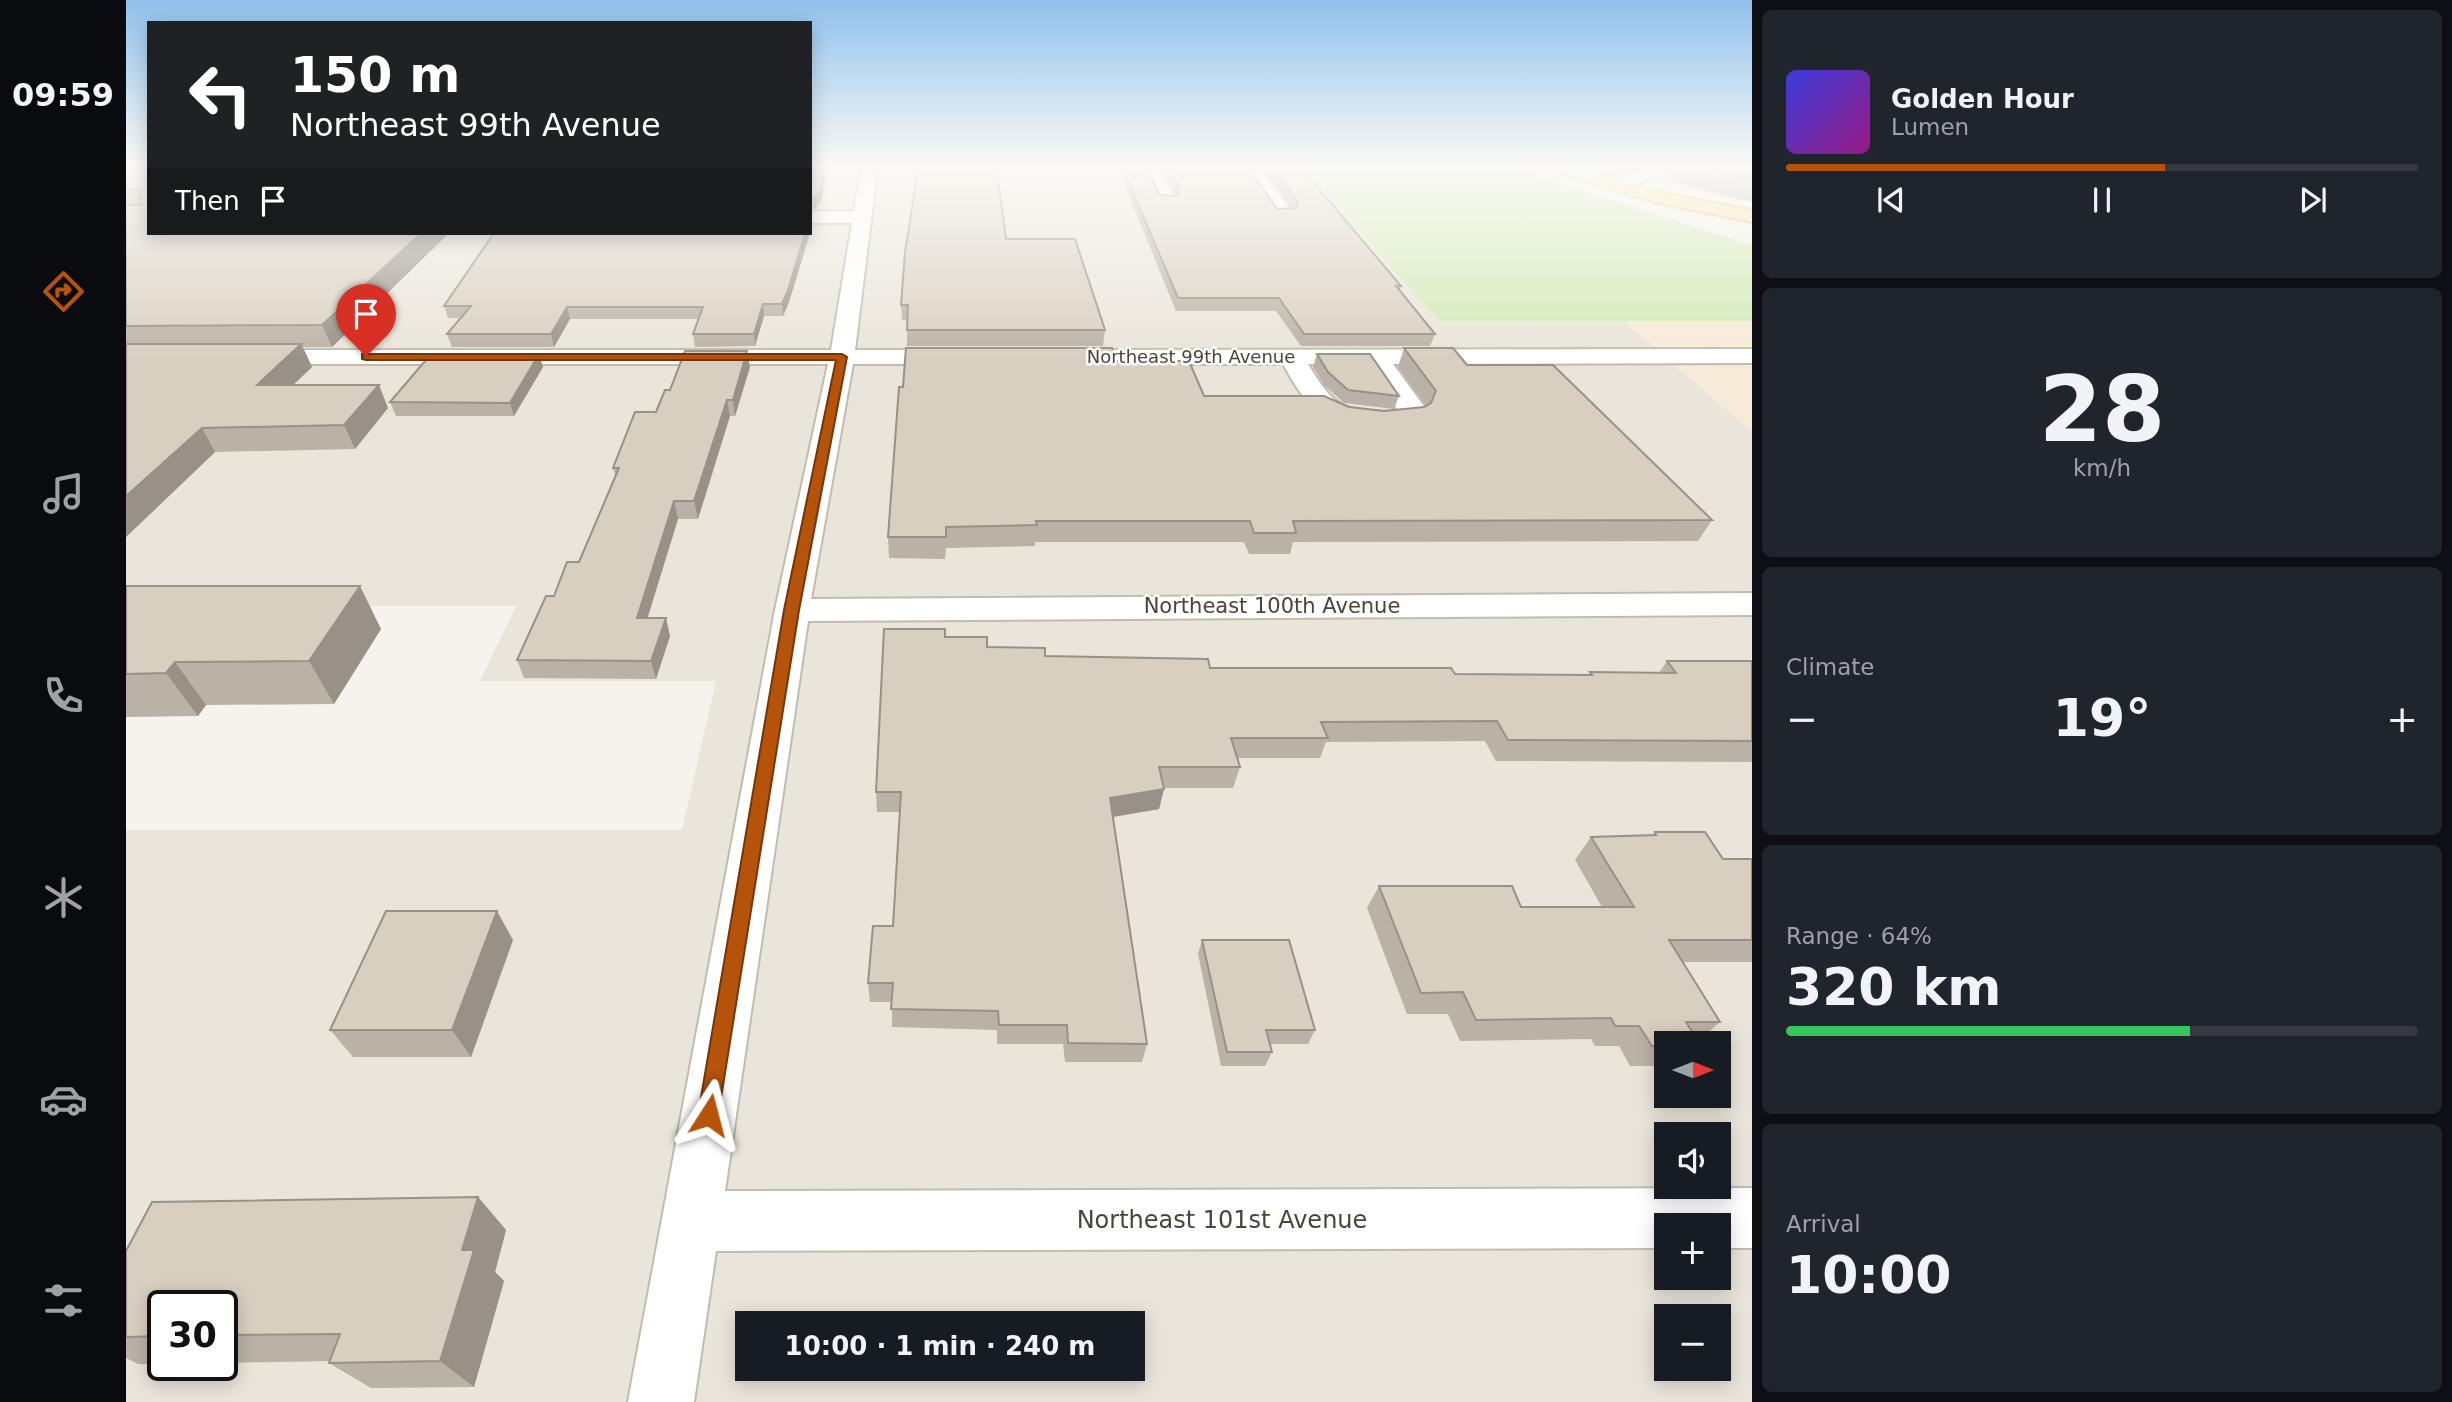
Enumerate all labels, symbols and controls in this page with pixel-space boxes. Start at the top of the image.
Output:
text: 150 m [290,47,460,104]
icon: left [175,49,266,140]
text: 09:59 [12,76,114,114]
text: Golden Hour [1891,84,2074,114]
text: Northeast 99th Avenue [290,106,661,144]
text: Lumen [1891,114,1969,140]
icon: previous [1872,181,1910,219]
icon: pause [2083,181,2121,219]
icon: next [2294,181,2332,219]
icon: arrive [254,182,292,220]
text: Then [175,186,240,216]
icon: directions [39,267,88,316]
pin [336,284,396,356]
icon: arrive [347,295,385,333]
street label: Northeast 99th Avenue [1087,346,1295,367]
text: 28 [2039,357,2165,462]
text: km/h [2073,455,2131,481]
icon: music [39,469,88,518]
street label: Northeast 100th Avenue [1144,594,1400,618]
text: Climate [1786,654,1875,680]
icon: phone [39,671,88,720]
text: 19° [2053,688,2151,748]
text: − [1786,697,1818,741]
text: + [2386,697,2418,741]
icon: climate [39,873,88,922]
text: Range · 64% [1786,923,1932,949]
text: 320 km [1786,957,2001,1017]
north arrow [1654,1031,1731,1108]
map controls [1654,1031,1731,1381]
icon: car [39,1075,88,1124]
position arrow [672,1078,746,1152]
button: sound [1654,1122,1731,1199]
street label: Northeast 101st Avenue [1077,1206,1367,1234]
text: Arrival [1786,1211,1861,1237]
button: + [1654,1213,1731,1290]
text: 10:00 [1786,1245,1952,1305]
icon: filters [39,1276,88,1325]
speed limit sign: 30 [147,1290,238,1381]
button: − [1654,1304,1731,1381]
text: 10:00 · 1 min · 240 m [785,1331,1095,1361]

